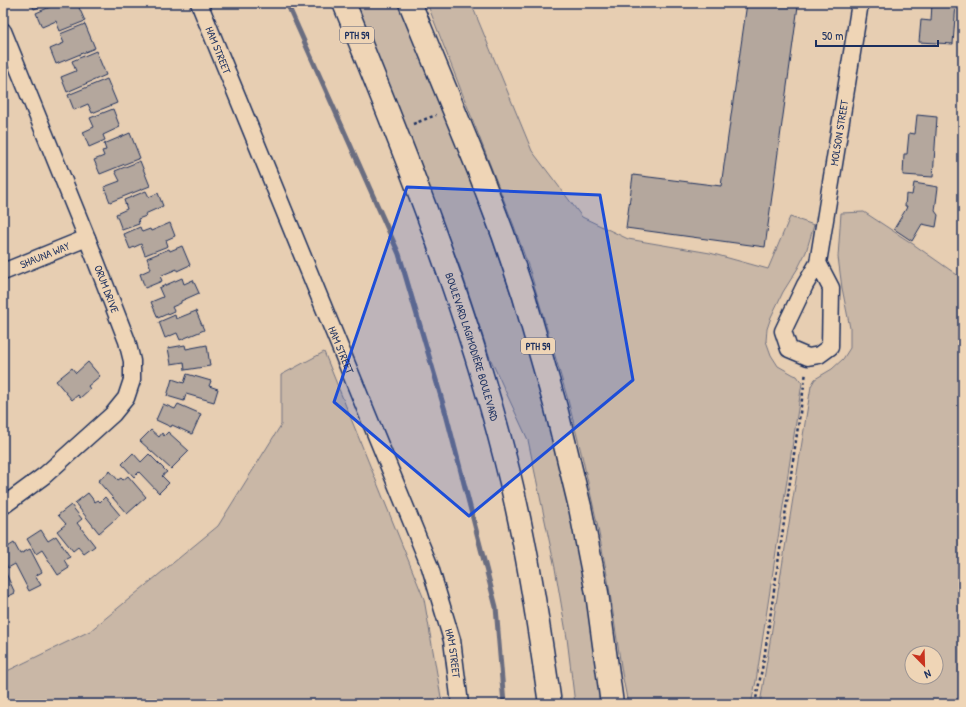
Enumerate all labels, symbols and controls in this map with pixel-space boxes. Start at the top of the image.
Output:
scale bar [816,22,938,48]
street label: HAM STREET [202,25,235,77]
road number: PTH 59 [340,27,374,43]
text: 50 m [822,27,843,44]
street label: MOLSON STREET [827,98,851,167]
street label: SHAUNA WAY [18,239,72,271]
street label: ORUM DRIVE [91,263,122,315]
street label: BOULEVARD LAGIMODIÈRE BOULEVARD [442,271,502,423]
street label: HAM STREET [325,324,357,376]
road number: PTH 59 [521,338,555,354]
street label: HAM STREET [442,627,464,680]
north arrow [904,645,944,685]
text: N [922,667,933,682]

